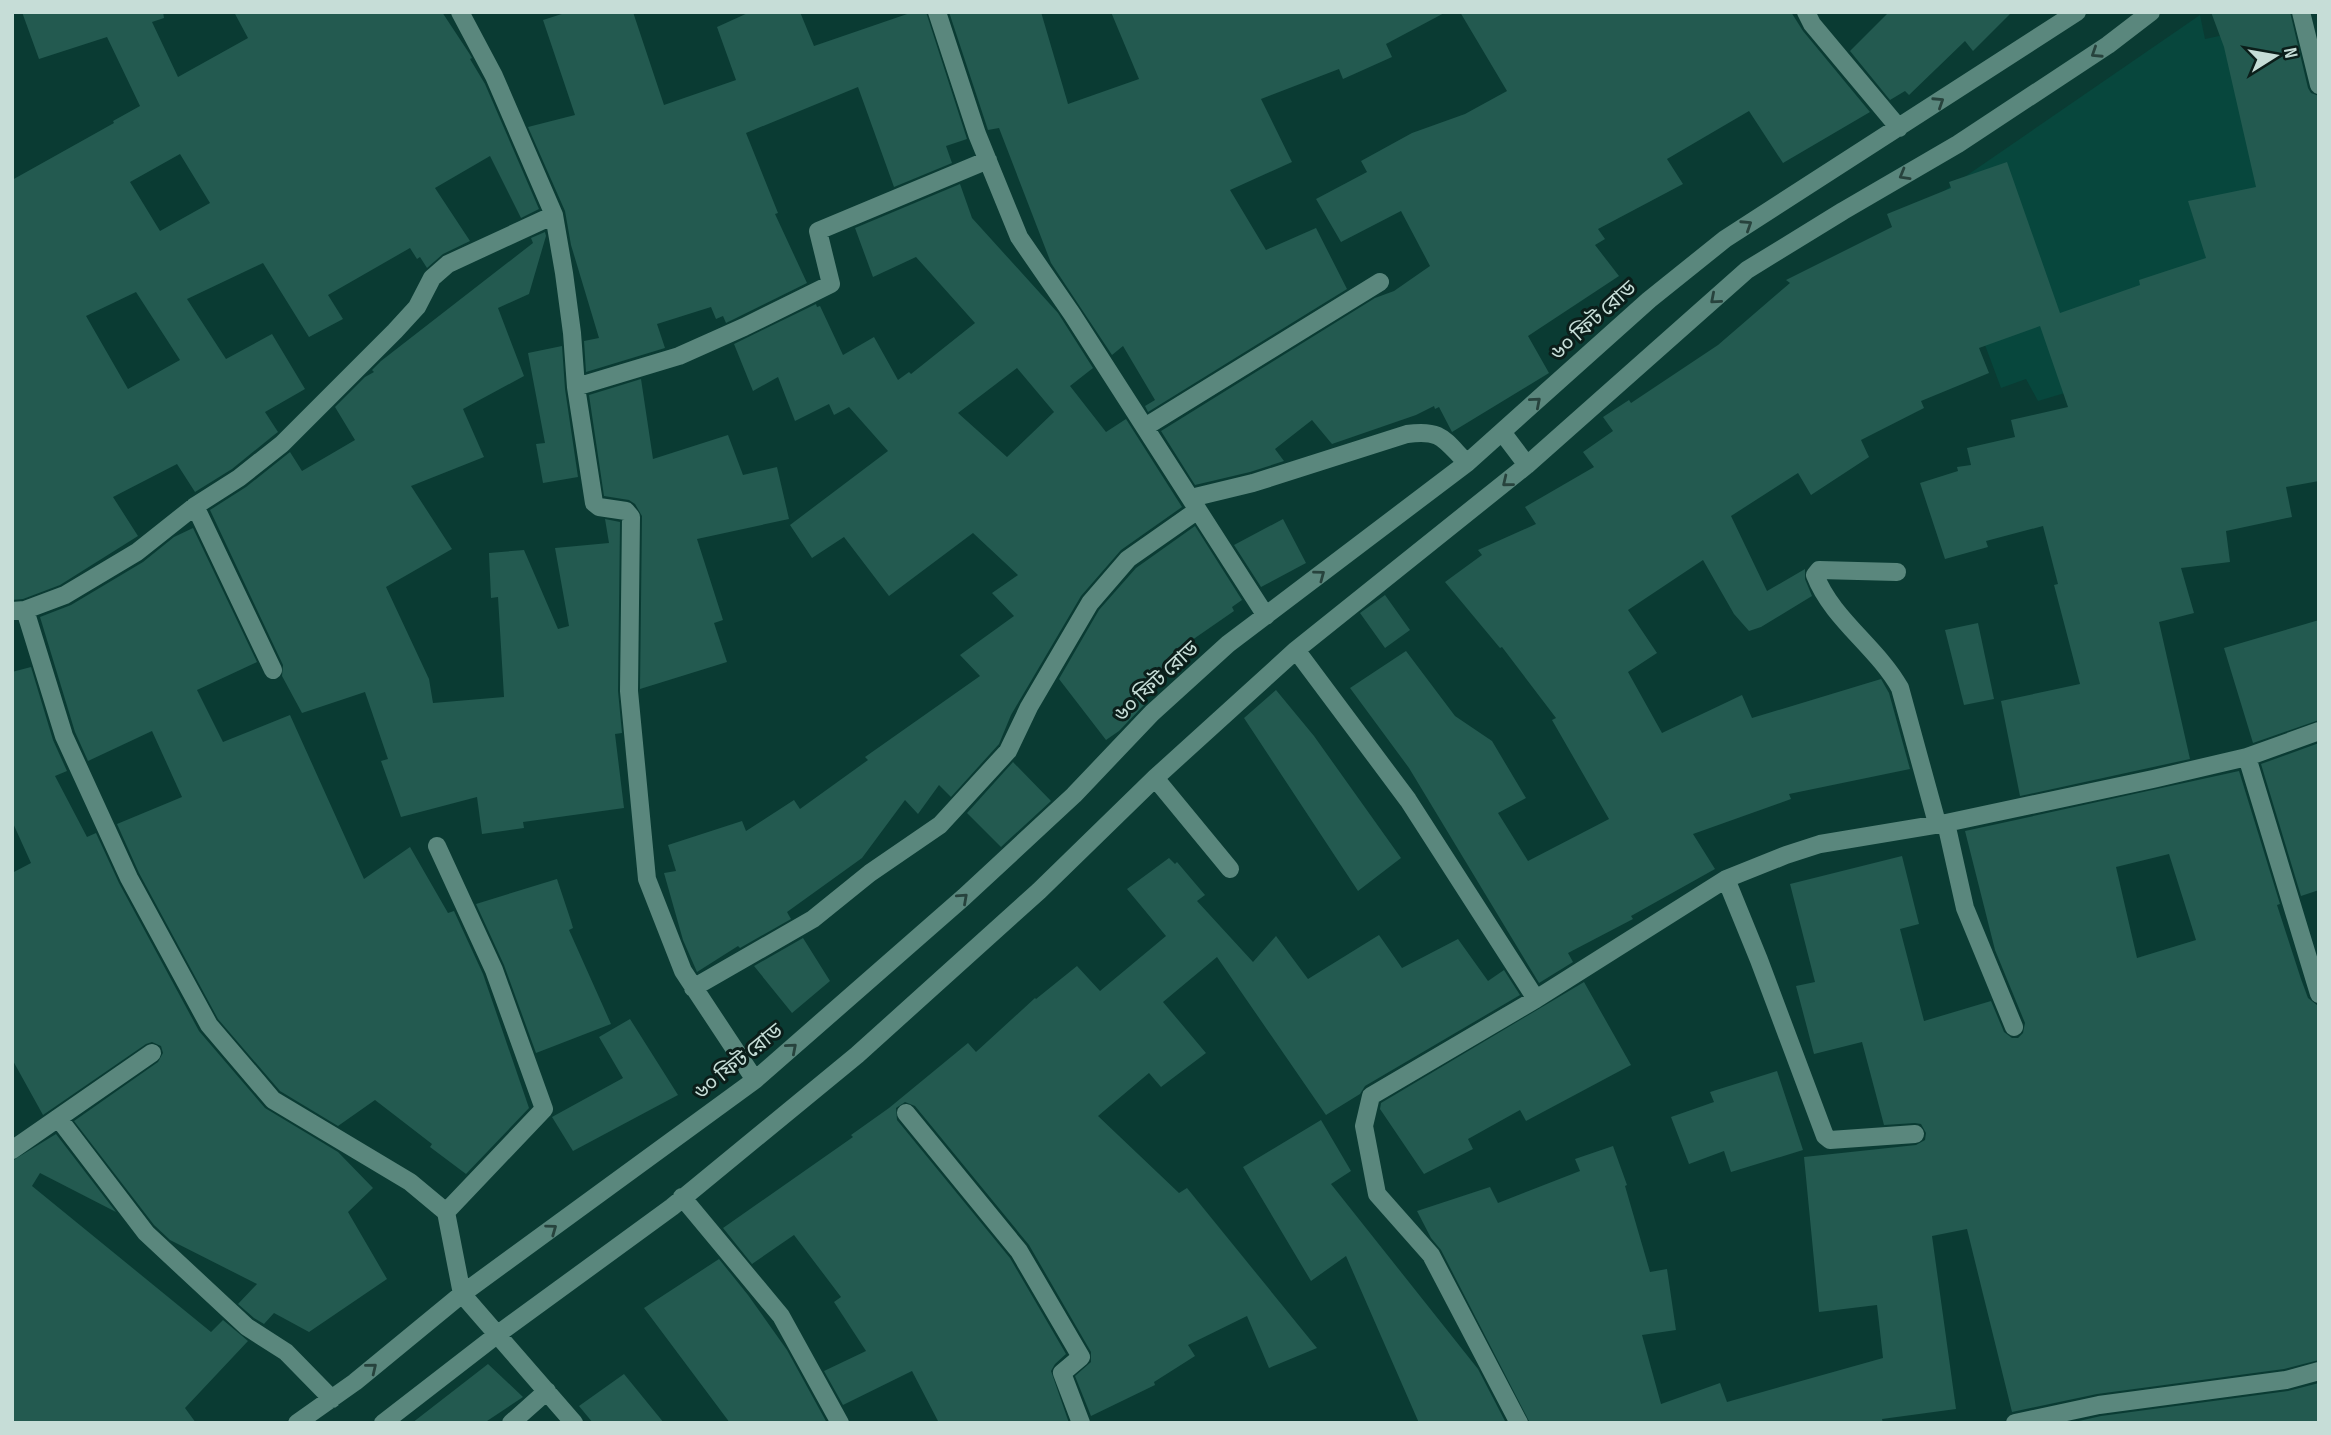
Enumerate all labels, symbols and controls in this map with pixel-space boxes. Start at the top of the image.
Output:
north arrow [2240,21,2310,91]
one-way arrow [2091,45,2104,58]
text: N [2278,46,2302,60]
one-way arrow [1931,97,1944,110]
one-way arrow [1899,167,1912,180]
one-way arrow [1740,220,1753,233]
street label: ৬০ ফিট রোড [1545,275,1642,365]
one-way arrow [1710,291,1723,303]
one-way arrow [1528,398,1541,410]
one-way arrow [1502,473,1514,486]
one-way arrow [1312,570,1325,583]
street label: ৬০ ফিট রোড [1109,635,1205,727]
one-way arrow [955,894,968,906]
street label: ৬০ ফিট রোড [689,1017,788,1105]
one-way arrow [784,1043,797,1056]
one-way arrow [544,1225,557,1237]
one-way arrow [365,1364,377,1377]

